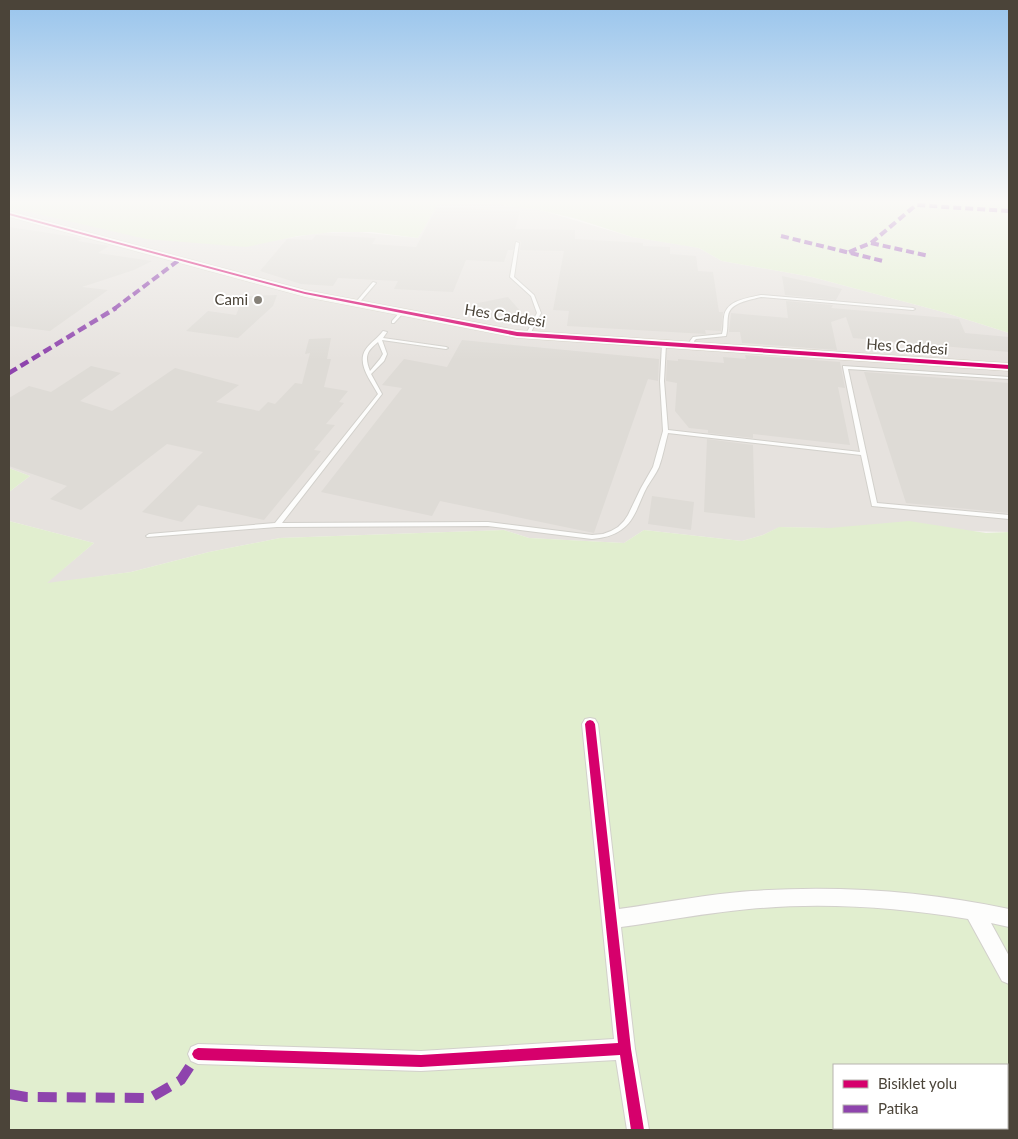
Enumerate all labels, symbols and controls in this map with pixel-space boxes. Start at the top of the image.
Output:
place label: Cami [215,290,248,308]
marker: Cami [252,294,264,306]
street label: Hes Caddesi [463,300,547,330]
street label: Hes Caddesi [866,334,948,358]
legend [833,1064,1008,1129]
text: Bisiklet yolu [878,1074,957,1092]
text: Patika [878,1099,918,1117]

